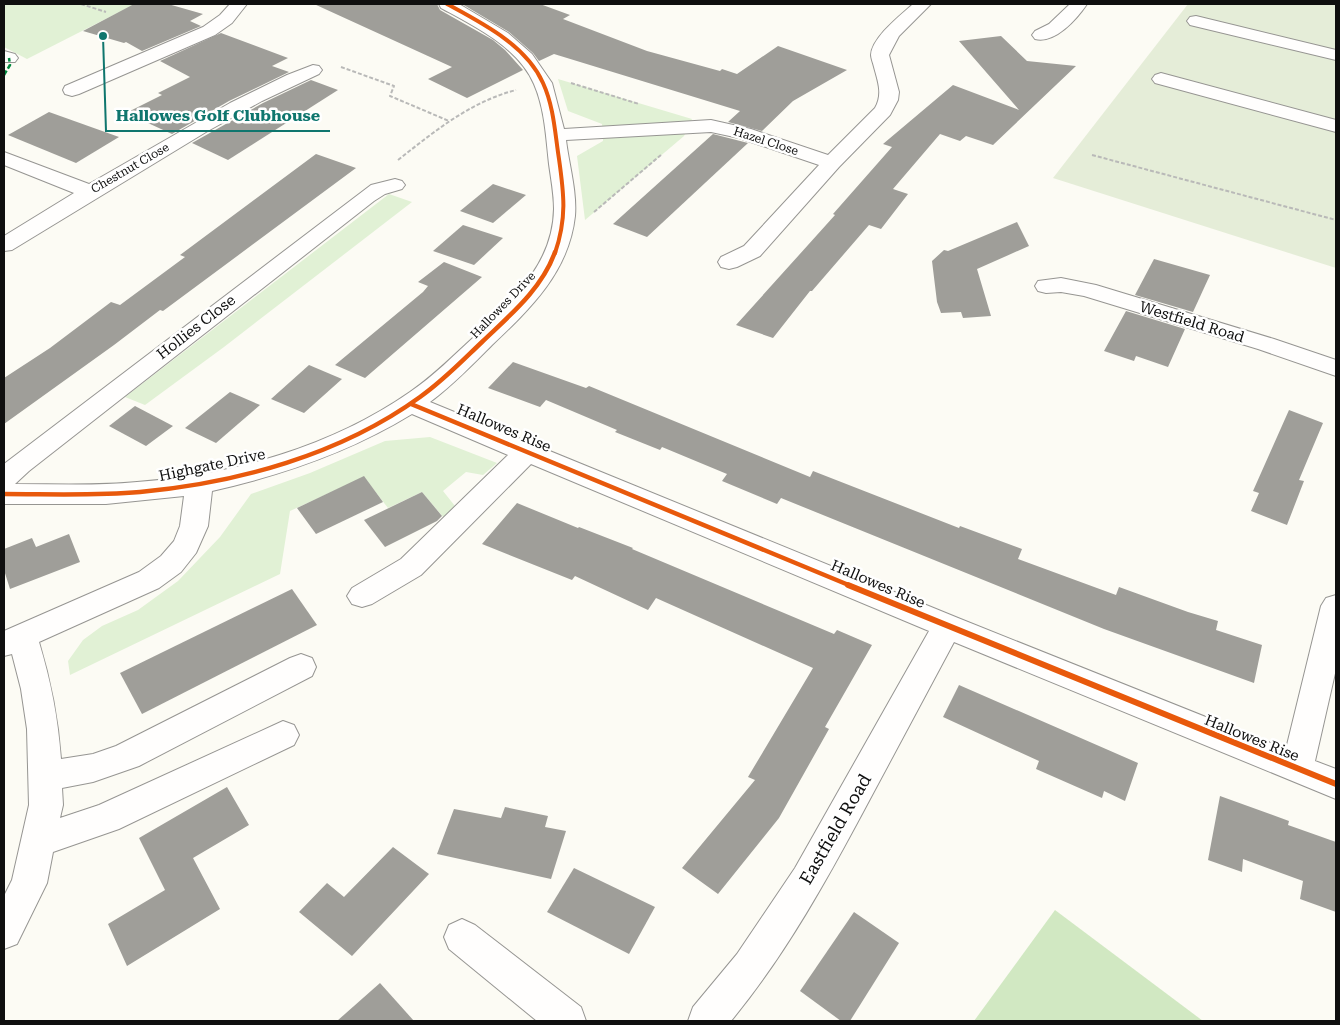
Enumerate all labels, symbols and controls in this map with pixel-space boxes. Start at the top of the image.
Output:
callout: Hallowes Golf Clubhouse [106,100,330,131]
text: Hallowes Golf Clubhouse [116,106,320,125]
street label: Hazel Close [732,124,800,158]
street label: Chestnut Close [89,140,172,196]
street label: Hallowes Drive [468,268,539,341]
street label: Hollies Close [153,291,239,363]
street label: Westfield Road [1137,298,1247,347]
street label: Hallowes Rise [454,400,554,456]
street label: Highgate Drive [157,445,267,485]
street label: Hallowes Rise [828,556,928,612]
street label: Hallowes Rise [1202,711,1302,765]
street label: Eastfield Road [795,769,875,888]

